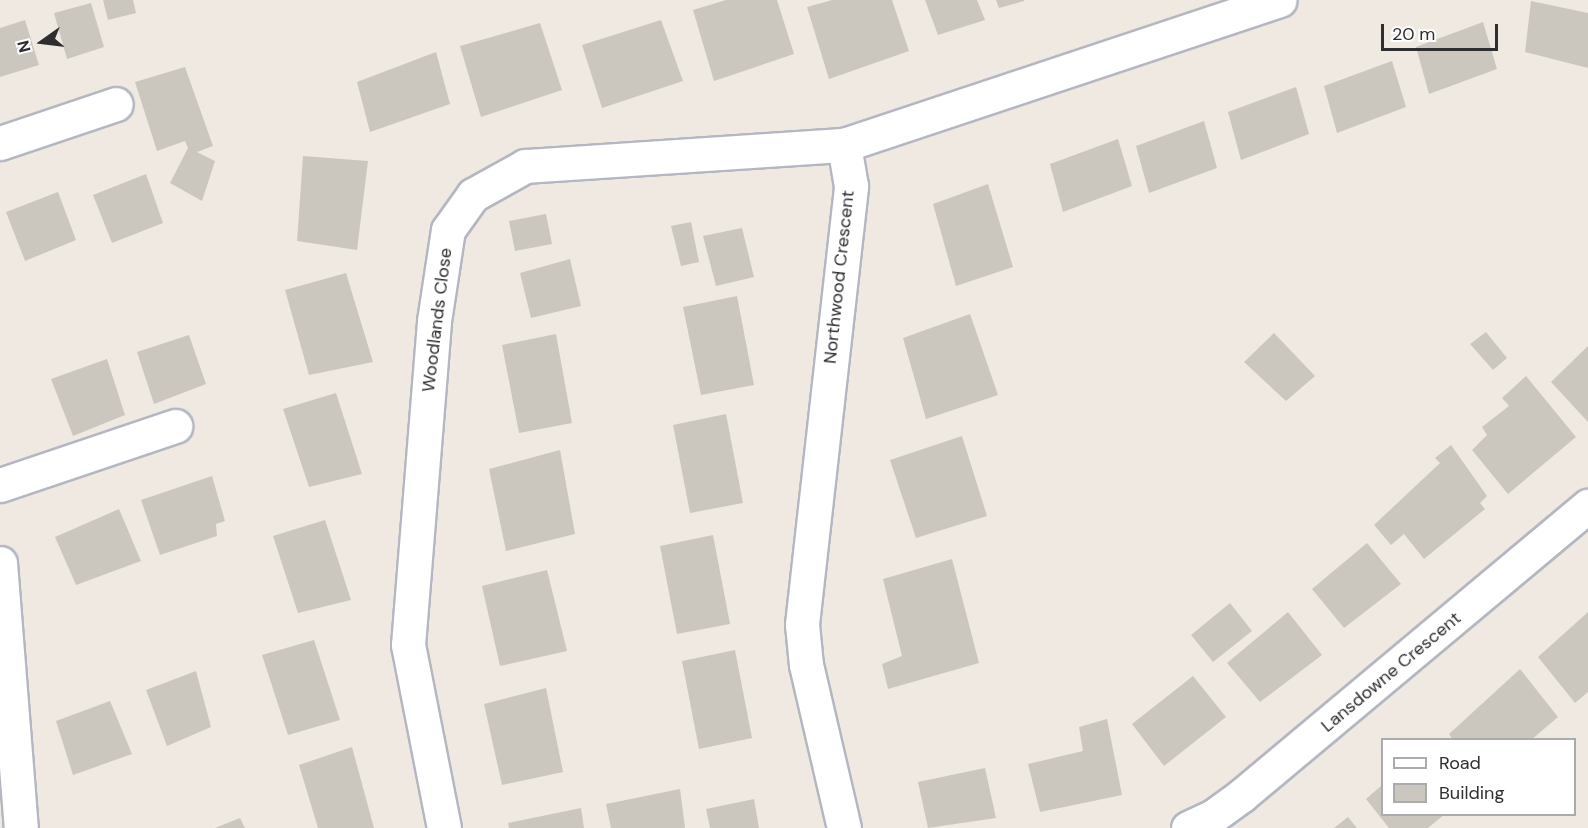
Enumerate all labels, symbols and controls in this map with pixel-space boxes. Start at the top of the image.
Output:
north arrow [12,12,72,72]
scale bar [1384,12,1501,50]
text: 20 m [1392,22,1435,46]
text: N [12,38,36,55]
street label: Northwood Crescent [819,189,859,365]
street label: Woodlands Close [417,247,457,393]
street label: Lansdowne Crescent [1317,607,1465,737]
legend [1381,738,1576,816]
text: Road [1439,751,1481,775]
text: Building [1439,781,1504,805]

